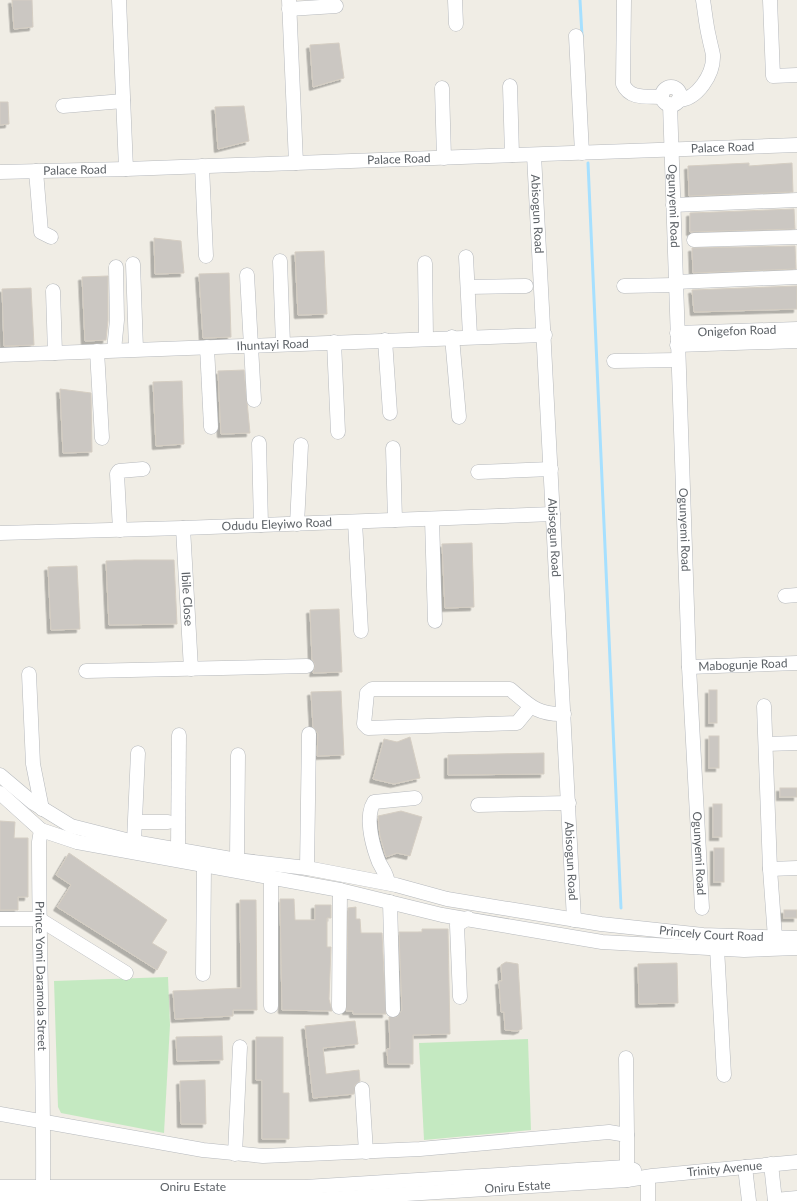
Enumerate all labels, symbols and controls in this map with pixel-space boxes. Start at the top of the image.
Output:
street label: Palace Road [691,139,755,156]
street label: Palace Road [367,150,431,167]
street label: Palace Road [43,161,107,178]
street label: Ogunyemi Road [665,164,683,248]
street label: Abisogun Road [528,174,547,254]
street label: Onigefon Road [697,322,777,339]
street label: Ihuntayi Road [236,336,309,353]
street label: Ogunyemi Road [676,488,694,572]
street label: Abisogun Road [545,498,564,577]
street label: Odudu Eleyiwo Road [221,514,332,534]
street label: Ibile Close [178,571,197,626]
street label: Mabogunje Road [698,655,788,674]
street label: Ogunyemi Road [690,811,709,896]
street label: Abisogun Road [562,821,581,901]
street label: Prince Yomi Daramola Street [32,901,50,1052]
street label: Princely Court Road [658,922,764,944]
street label: Trinity Avenue [686,1157,763,1180]
street label: Oniru Estate [484,1177,551,1196]
street label: Oniru Estate [160,1179,226,1194]

